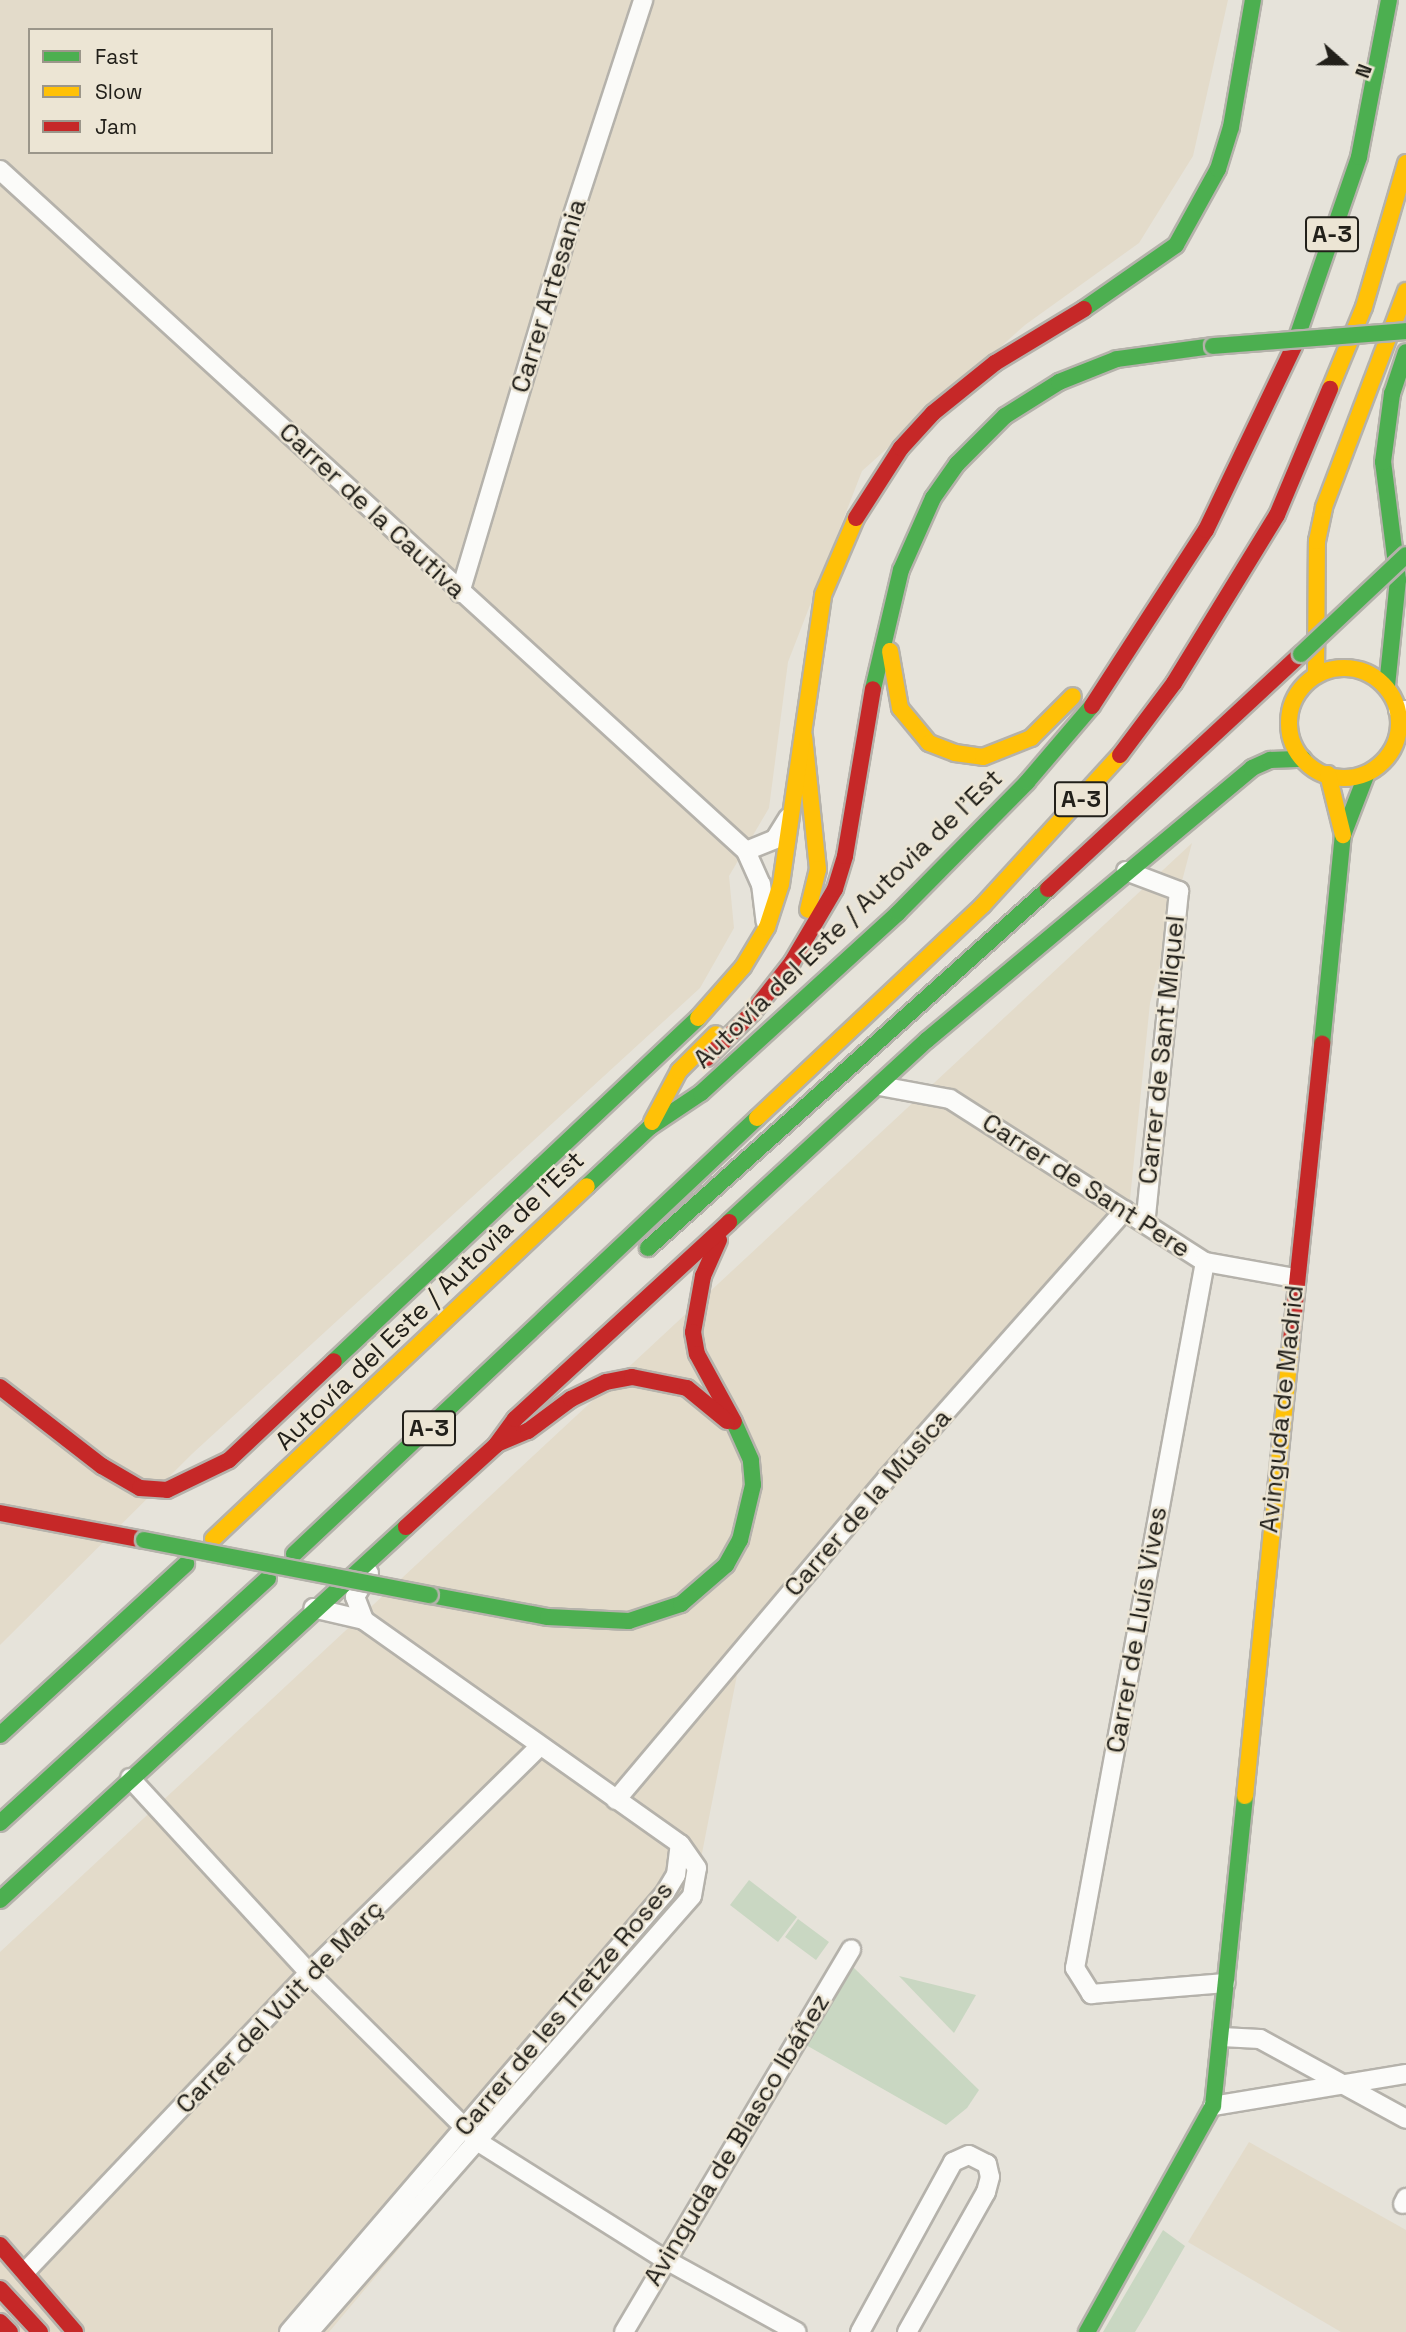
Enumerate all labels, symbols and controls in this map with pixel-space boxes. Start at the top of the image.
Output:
legend [28,28,273,154]
north arrow [1308,28,1378,98]
text: Fast [95,43,139,70]
text: N [1349,60,1377,81]
text: Slow [95,78,143,105]
text: Jam [95,113,137,140]
street label: Carrer Artesania [505,195,593,397]
road number: A-3 [1304,214,1360,255]
street label: Carrer de la Cautiva [272,417,472,605]
street label: Autovía del Este / Autovia de l'Est [687,763,1009,1075]
road number: A-3 [1053,778,1109,820]
street label: Carrer de Sant Miquel [1132,914,1192,1186]
street label: Carrer de Sant Pere [976,1107,1196,1265]
street label: Autovía del Este / Autovia de l'Est [269,1145,591,1457]
street label: Avinguda de Madrid [1253,1284,1311,1534]
street label: Carrer de la Música [778,1403,958,1603]
road number: A-3 [401,1408,457,1448]
street label: Carrer de Lluís Vives [1100,1504,1174,1756]
street label: Carrer de les Tretze Roses [448,1875,680,2143]
street label: Carrer del Vuit de Març [170,1893,390,2121]
street label: Avinguda de Blasco Ibáñez [637,1988,837,2292]

